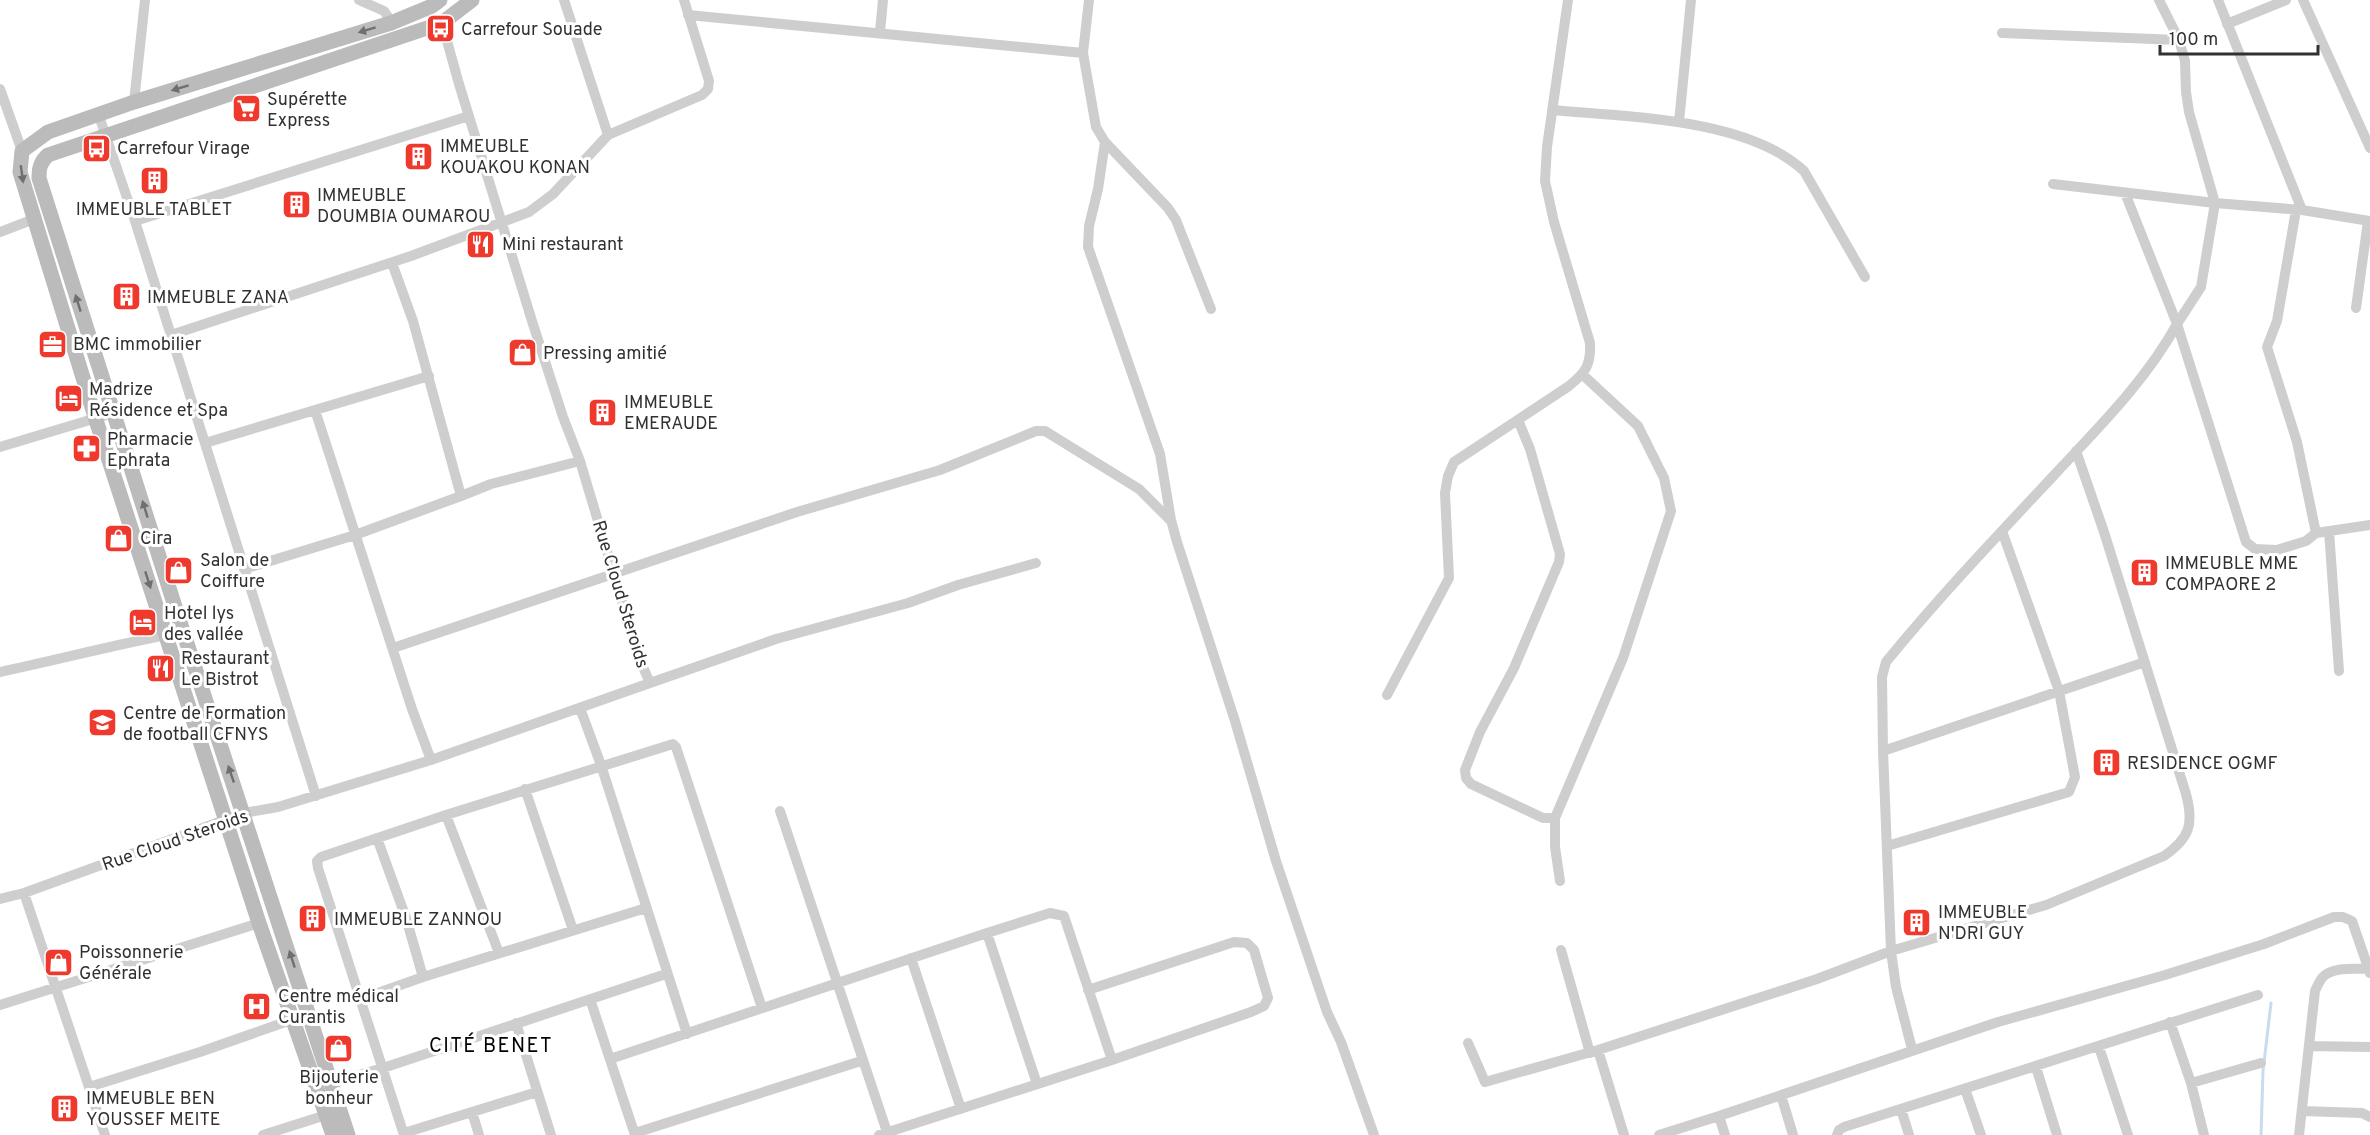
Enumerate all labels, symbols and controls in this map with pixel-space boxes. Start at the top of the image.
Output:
bus stop icon: Carrefour Souade [424,13,456,45]
scale bar [2160,18,2318,56]
place label: Carrefour Souade [461,19,603,42]
one-way arrow [358,26,376,35]
text: 100 m [2169,29,2218,52]
one-way arrow [171,84,189,93]
place label: Supérette Express [267,89,347,133]
supermarket icon: Supérette Express [230,93,262,125]
bus stop icon: Carrefour Virage [80,132,112,164]
place label: IMMEUBLE KOUAKOU KONAN [440,136,590,180]
place label: Carrefour Virage [117,138,250,161]
building icon: IMMEUBLE KOUAKOU KONAN [403,140,435,172]
one-way arrow [17,164,26,183]
building icon: IMMEUBLE TABLET [138,164,170,196]
place label: IMMEUBLE DOUMBIA OUMAROU [317,185,490,229]
building icon: IMMEUBLE DOUMBIA OUMAROU [280,189,312,221]
place label: IMMEUBLE TABLET [76,199,232,222]
restaurant icon: Mini restaurant [465,228,497,260]
place label: Mini restaurant [502,234,624,257]
building icon: IMMEUBLE ZANA [110,281,142,313]
place label: IMMEUBLE ZANA [147,287,289,310]
one-way arrow [73,294,82,312]
office icon: BMC immobilier [36,328,68,360]
place label: BMC immobilier [73,334,202,357]
shop icon: Pressing amitié [506,337,538,369]
place label: Pressing amitié [543,343,667,366]
place label: Madrize Résidence et Spa [89,379,228,423]
hotel icon: Madrize Résidence et Spa [52,383,84,415]
place label: IMMEUBLE EMERAUDE [624,392,718,436]
building icon: IMMEUBLE EMERAUDE [587,396,619,428]
place label: Pharmacie Ephrata [107,429,194,473]
pharmacy icon: Pharmacie Ephrata [70,433,102,465]
one-way arrow [140,500,149,518]
street label: Rue Cloud Steroids [586,518,653,671]
shop icon: Cira [103,522,135,554]
place label: Cira [140,528,172,551]
place label: Salon de Coiffure [200,550,269,594]
place label: IMMEUBLE MME COMPAORE 2 [2165,553,2298,597]
shop icon: Salon de Coiffure [163,554,195,586]
building icon: IMMEUBLE MME COMPAORE 2 [2128,557,2160,589]
one-way arrow [144,571,153,589]
place label: Hotel lys des vallée [164,603,243,647]
hotel icon: Hotel lys des vallée [127,607,159,639]
place label: Restaurant Le Bistrot [181,648,270,692]
restaurant icon: Restaurant Le Bistrot [144,652,176,684]
place label: Centre de Formation de football CFNYS [123,703,286,747]
school or university icon: Centre de Formation de football CFNYS [86,707,118,739]
building icon: RESIDENCE OGMF [2090,747,2122,779]
place label: RESIDENCE OGMF [2127,753,2278,776]
one-way arrow [226,765,235,783]
street label: Rue Cloud Steroids [99,806,252,877]
place label: IMMEUBLE N'DRI GUY [1938,902,2028,946]
building icon: IMMEUBLE ZANNOU [297,903,329,935]
building icon: IMMEUBLE N'DRI GUY [1901,906,1933,938]
place label: IMMEUBLE ZANNOU [334,909,502,932]
place label: Poissonnerie Générale [79,942,183,986]
shop icon: Poissonnerie Générale [42,946,74,978]
one-way arrow [286,950,296,968]
place label: Centre médical Curantis [278,986,399,1030]
hospital icon: Centre médical Curantis [241,990,273,1022]
shop icon: Bijouterie bonheur [323,1032,355,1064]
district label: CITÉ BENET [429,1032,553,1060]
place label: Bijouterie bonheur [299,1067,379,1111]
place label: IMMEUBLE BEN YOUSSEF MEITE [86,1088,221,1132]
building icon: IMMEUBLE BEN YOUSSEF MEITE [49,1092,81,1124]

